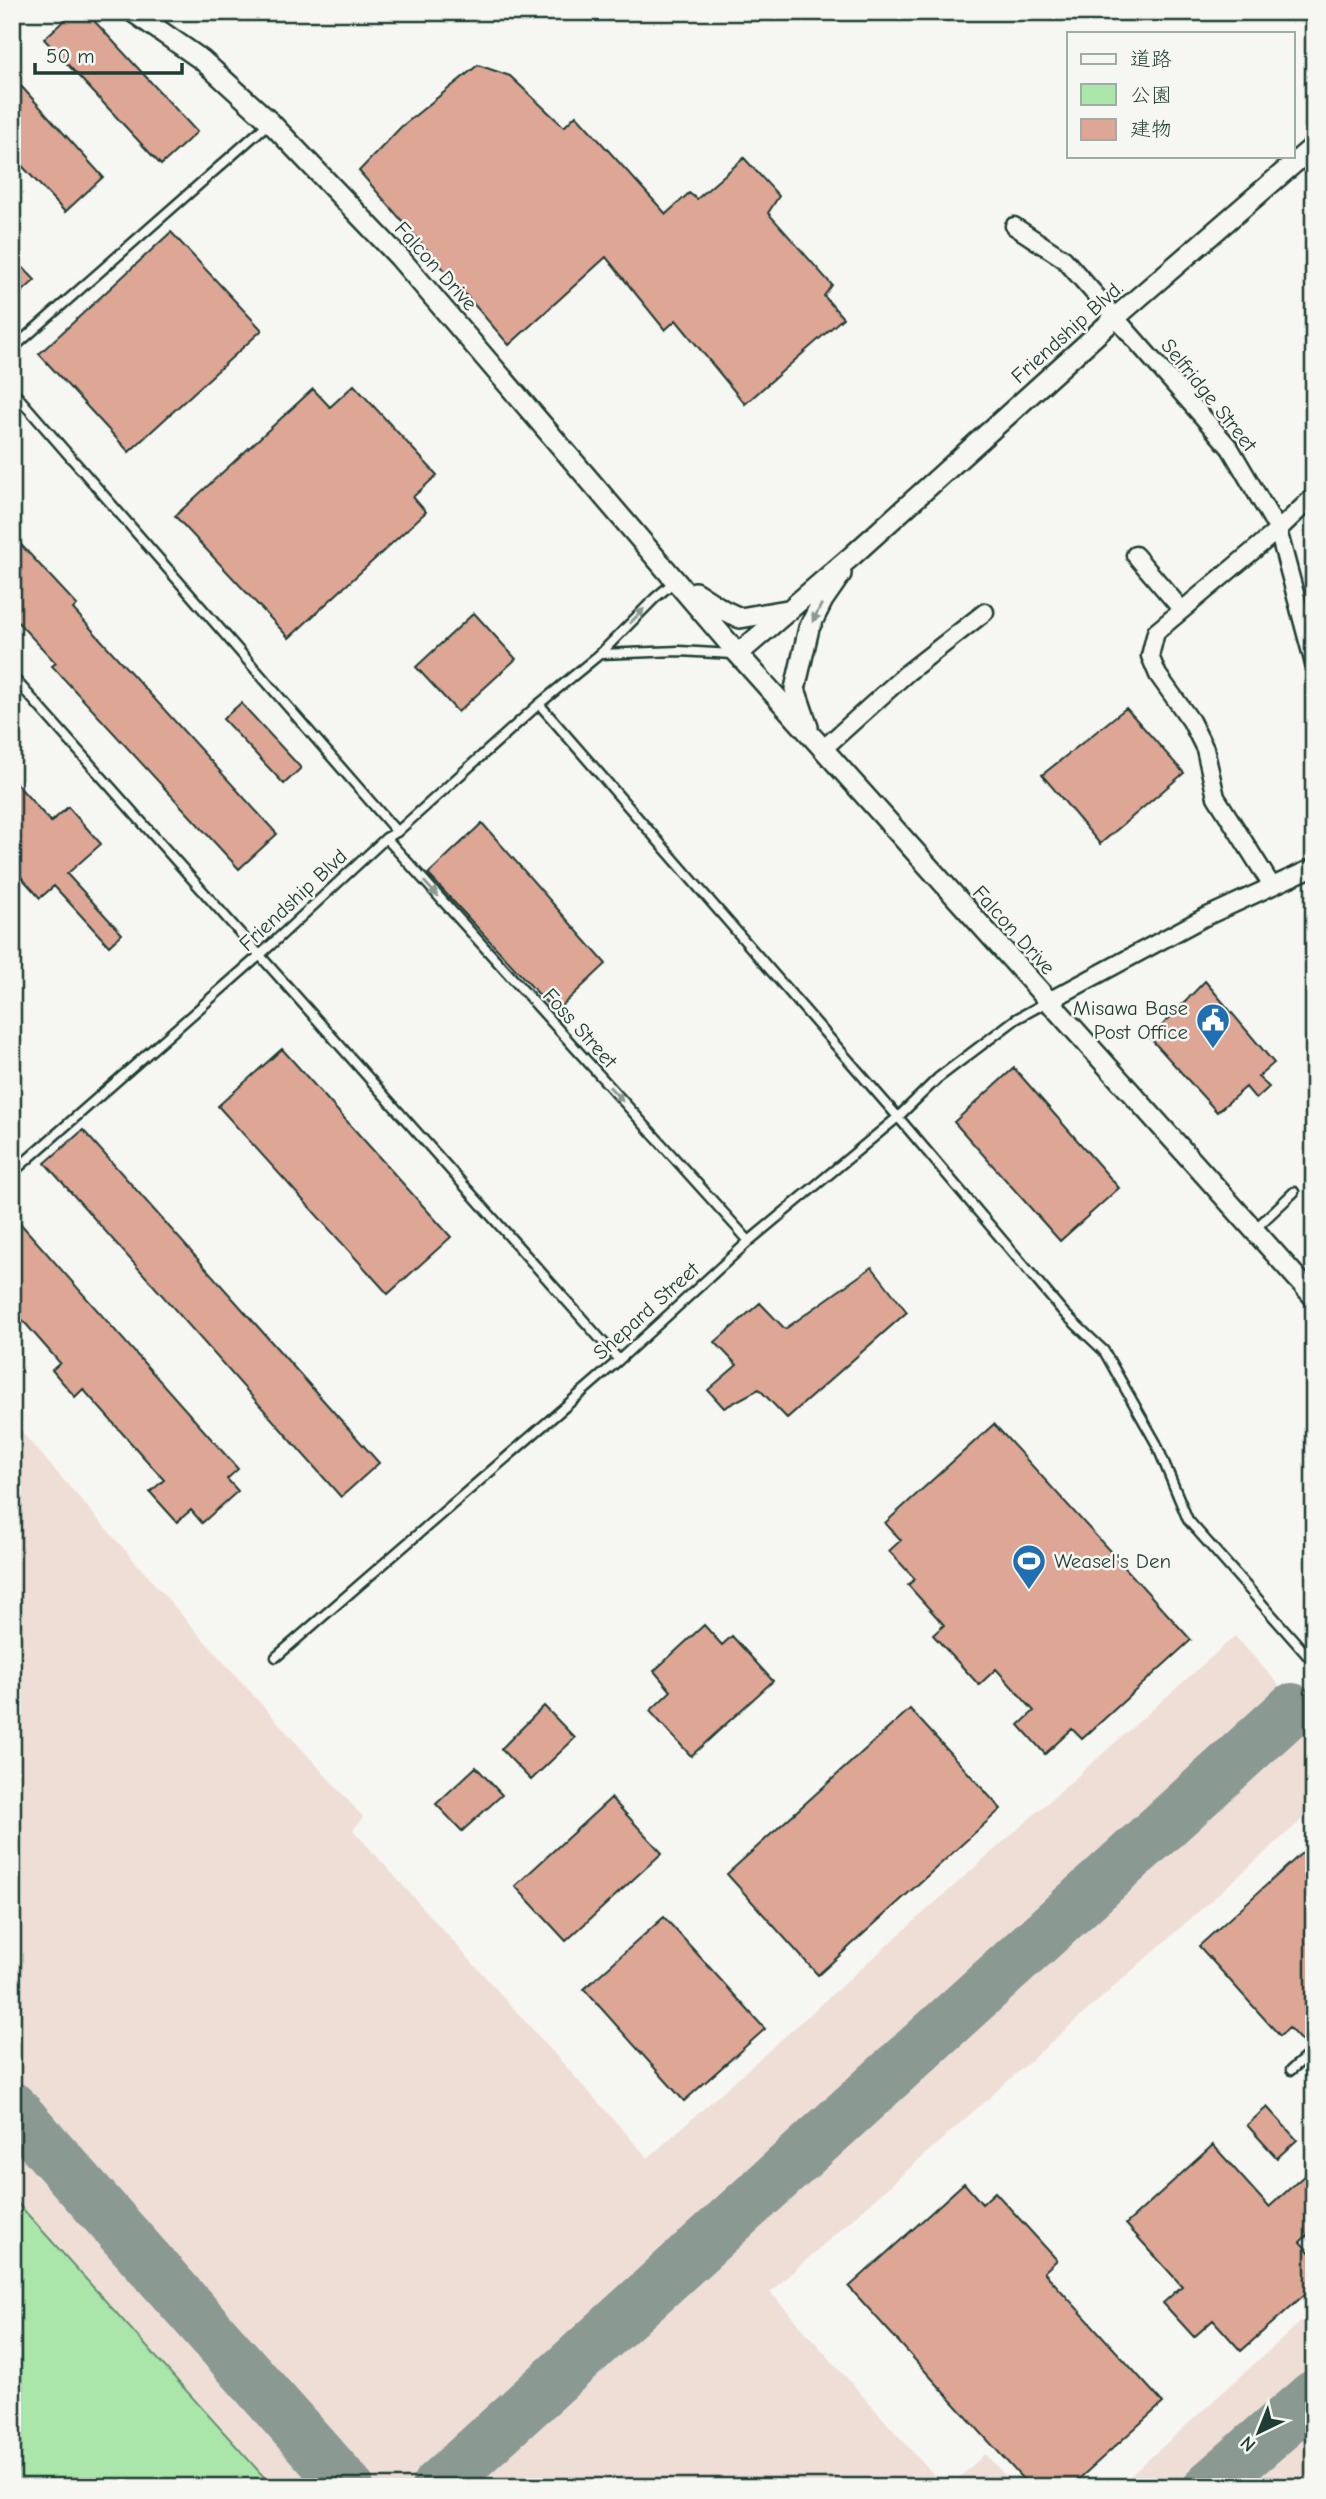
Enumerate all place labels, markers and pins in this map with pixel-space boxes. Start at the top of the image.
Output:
place label: Misawa Base Post Office [1073,996,1188,1044]
public building icon: Misawa Base Post Office [1194,1001,1232,1050]
sports icon: Weasel's Den [1010,1542,1048,1591]
place label: Weasel's Den [1054,1549,1171,1573]

